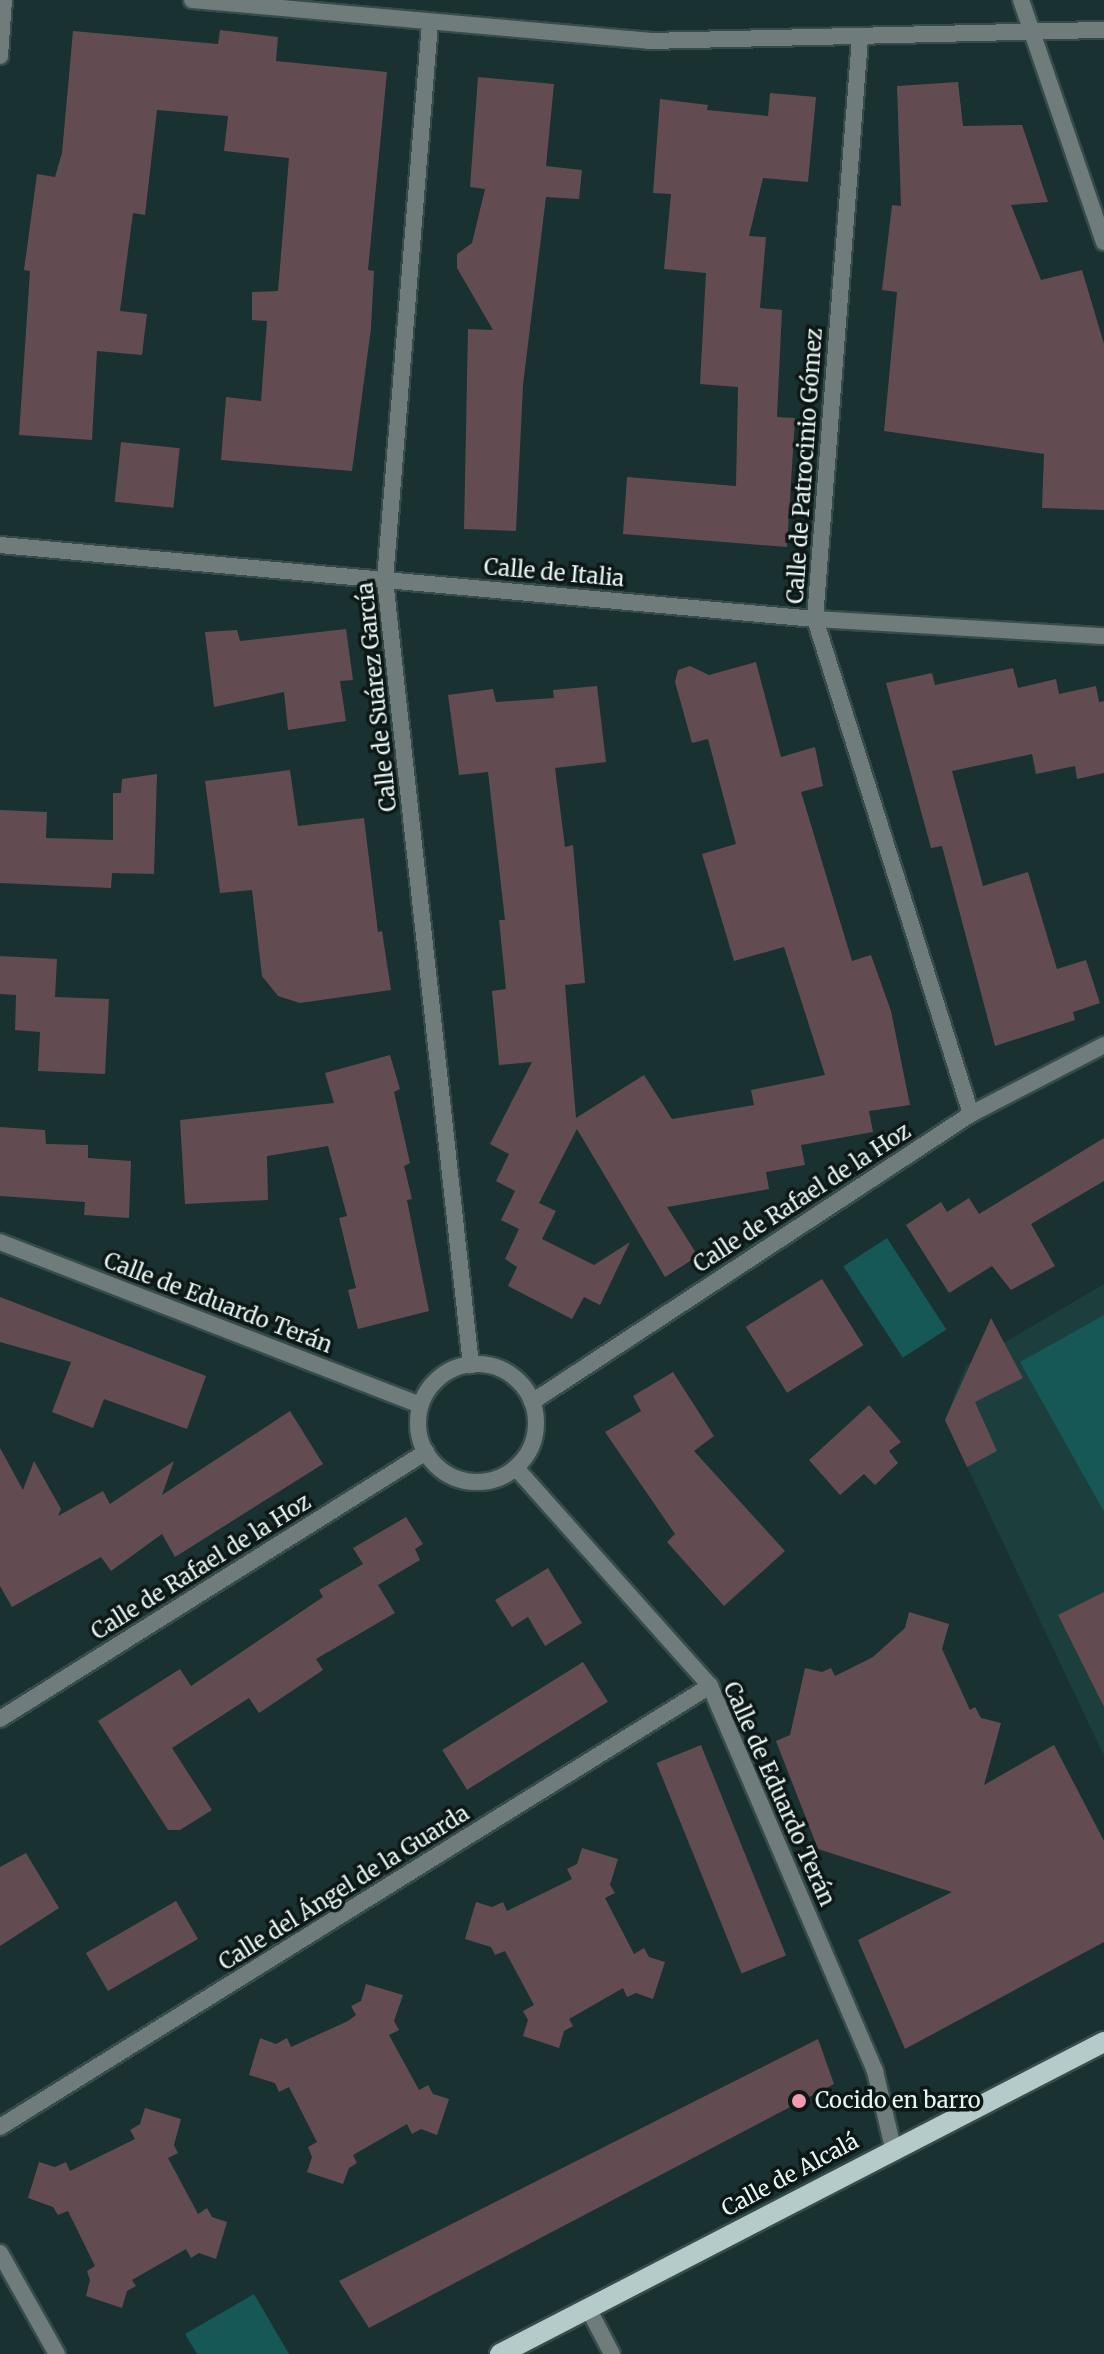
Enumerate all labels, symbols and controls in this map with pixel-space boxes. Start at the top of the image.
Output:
street label: Calle de Patrocinio Gómez [782,327,828,605]
street label: Calle de Italia [483,554,625,592]
street label: Calle de Suárez García [352,581,402,813]
street label: Calle de Rafael de la Hoz [688,1118,916,1278]
street label: Calle de Eduardo Terán [100,1247,336,1359]
street label: Calle de Rafael de la Hoz [86,1489,316,1645]
street label: Calle de Eduardo Terán [718,1678,840,1910]
street label: Calle del Ángel de la Guarda [214,1800,474,1976]
place label: Cocido en barro [815,2088,981,2114]
marker: Cocido en barro [790,2092,808,2110]
street label: Calle de Alcalá [717,2128,863,2222]

